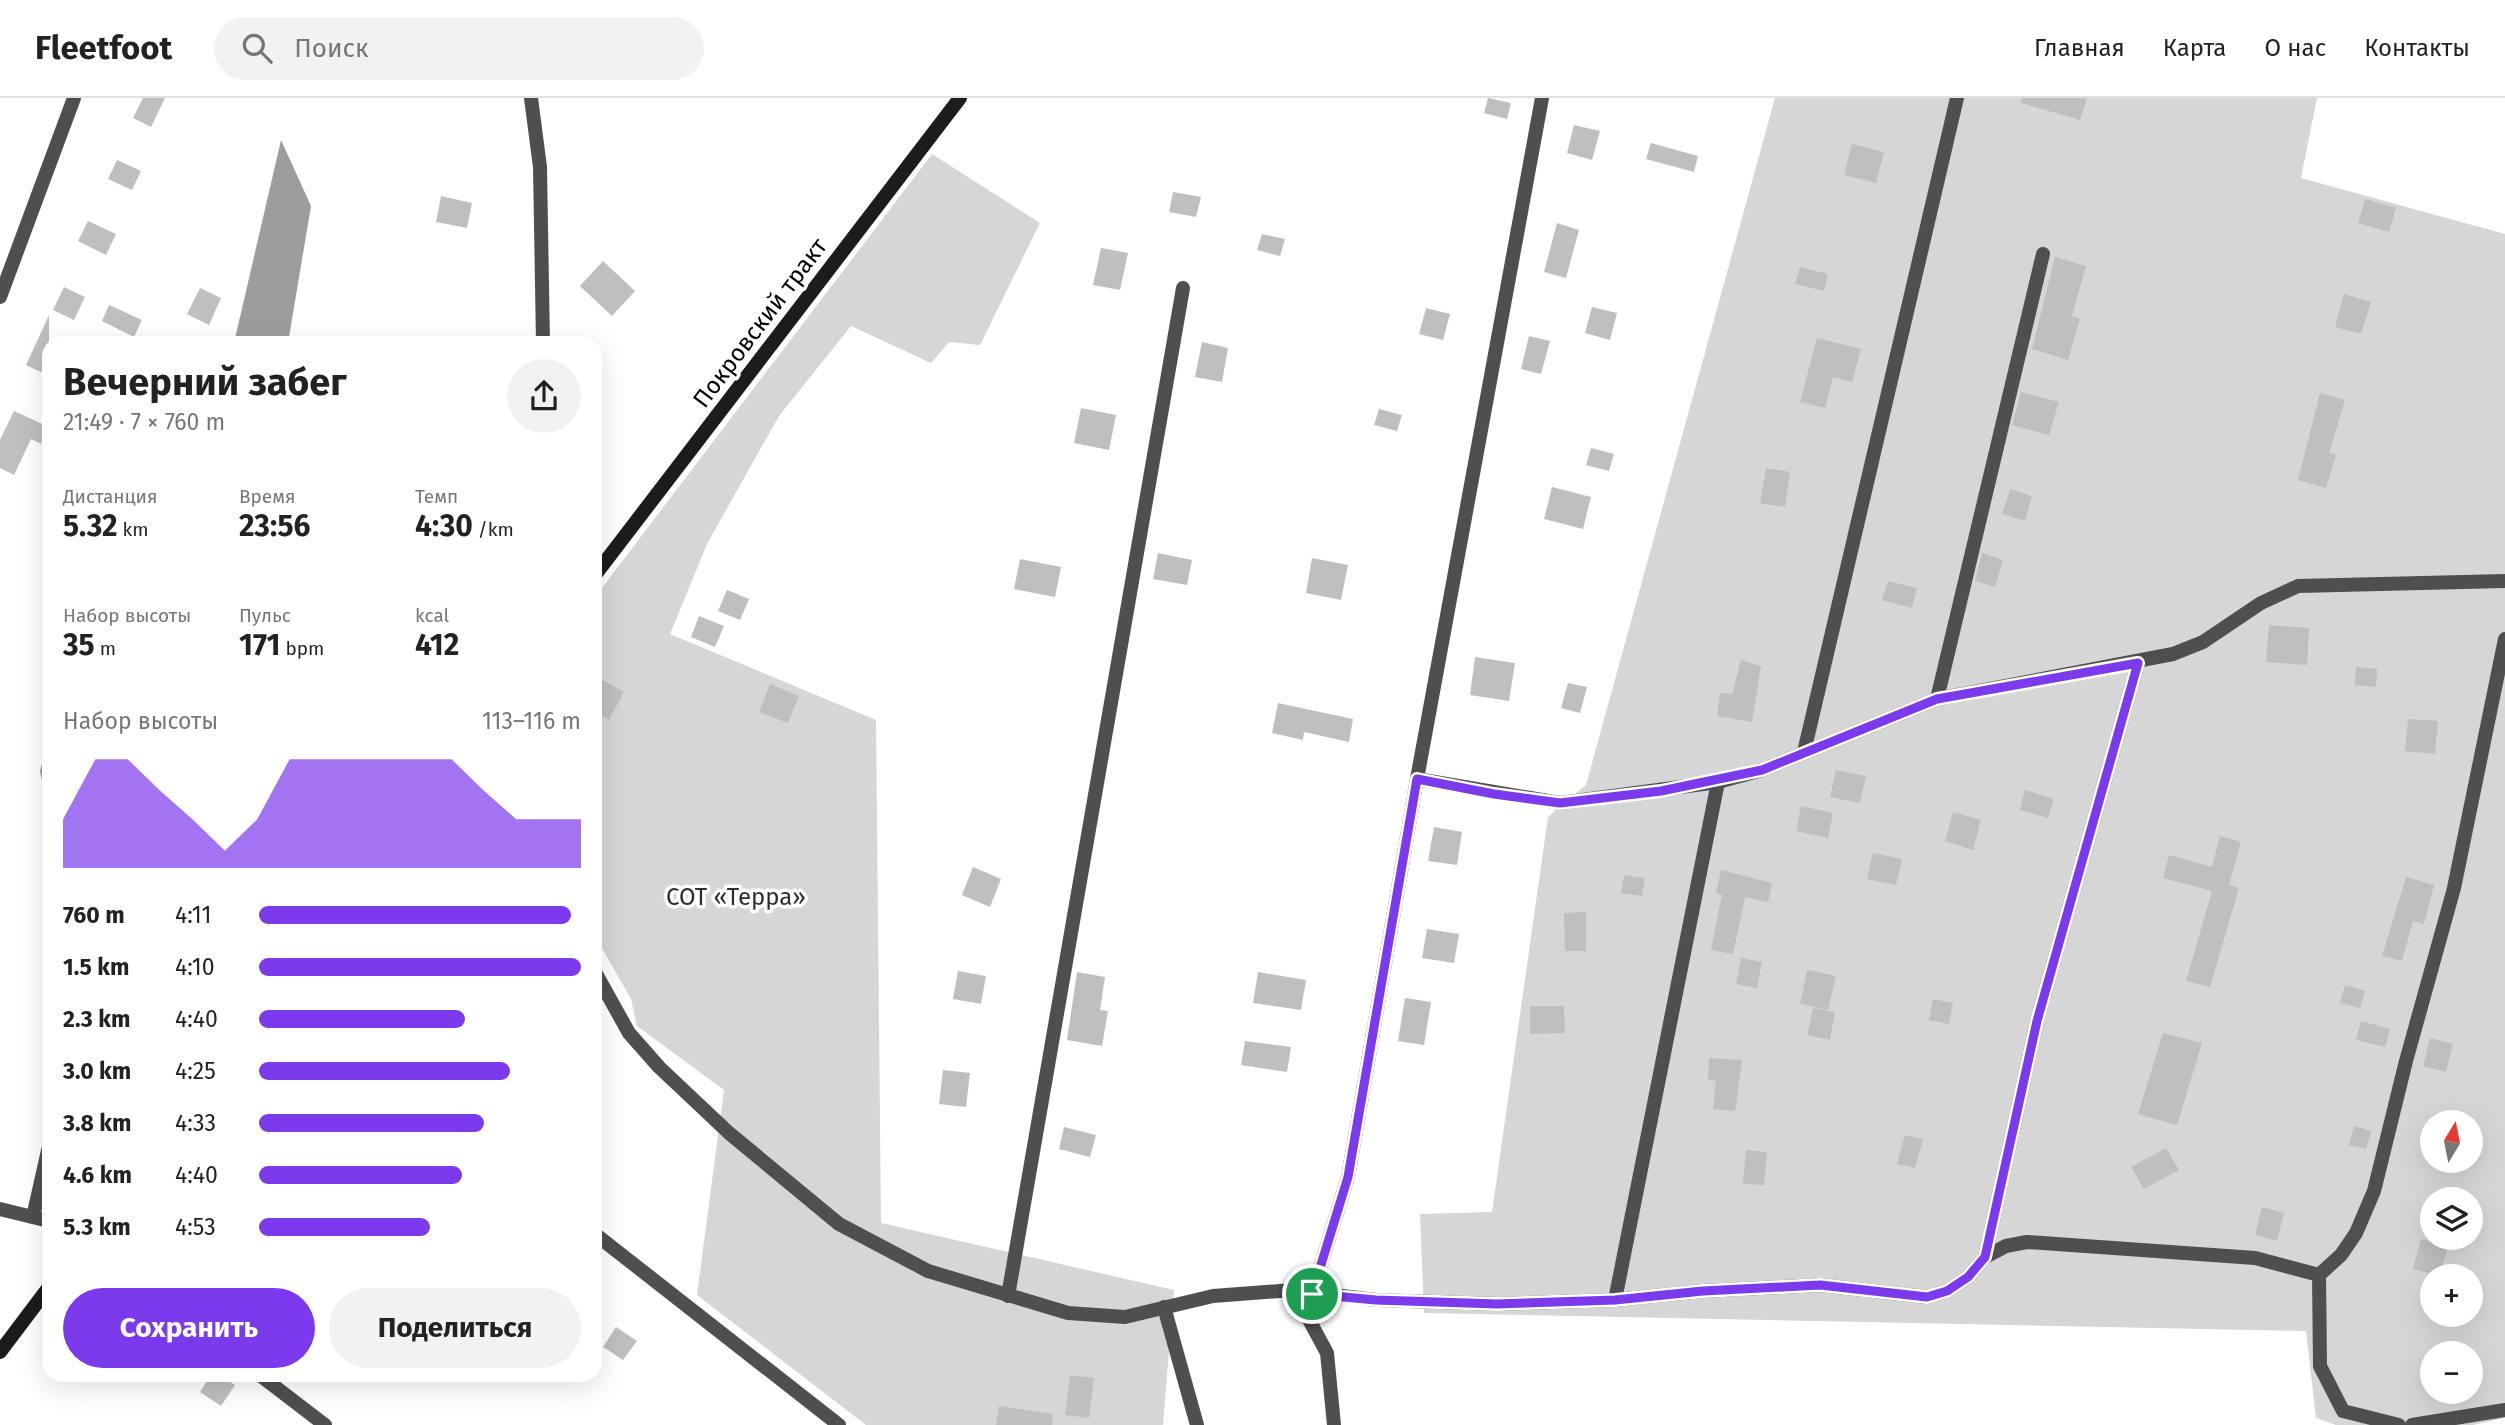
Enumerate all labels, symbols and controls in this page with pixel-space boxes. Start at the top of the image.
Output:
search box [214,17,704,80]
text: Fleetfoot [35,28,172,68]
icon: search [238,29,276,67]
text: Поиск [294,33,369,64]
text: Главная [2034,34,2125,62]
text: Карта [2163,34,2226,62]
text: О нас [2264,34,2326,62]
text: Контакты [2364,34,2470,62]
street label: Покровский тракт [687,233,833,413]
text: Вечерний забег [63,359,347,405]
button: share [507,359,581,433]
text: 21:49 · 7 × 760 m [63,408,225,436]
text: Дистанция [63,485,158,508]
text: Время [239,485,295,508]
text: Темп [415,485,458,508]
text: 5.32 [63,508,118,544]
text: 23:56 [239,508,310,544]
text: 4:30 [415,508,473,544]
text: km [118,518,149,541]
text: /km [473,518,514,541]
text: Набор высоты [63,604,191,627]
text: Пульс [239,604,291,627]
text: kcal [415,604,449,627]
text: 35 [63,627,95,663]
text: 171 [239,627,281,663]
text: 412 [415,627,459,663]
text: m [95,637,116,660]
text: bpm [281,637,324,660]
text: Набор высоты [63,707,218,735]
text: 113–116 m [482,707,581,735]
park label: СОТ «Терра» [666,883,806,911]
text: 760 m [63,901,125,929]
text: 4:11 [175,901,211,929]
text: 1.5 km [63,953,129,981]
text: 4:10 [175,953,215,981]
text: 2.3 km [63,1005,130,1033]
text: 4:40 [175,1005,218,1033]
text: 3.0 km [63,1057,131,1085]
text: 4:25 [175,1057,216,1085]
text: 3.8 km [63,1109,131,1137]
text: 4:33 [175,1109,216,1137]
north arrow [2420,1110,2483,1172]
map controls [2420,1110,2483,1404]
text: 4.6 km [63,1161,132,1189]
text: 4:40 [175,1161,218,1189]
button: layers [2420,1187,2483,1250]
text: 5.3 km [63,1213,131,1241]
text: 4:53 [175,1213,216,1241]
pin [1282,1264,1342,1324]
button: + [2420,1264,2483,1327]
icon: arrive [1293,1275,1331,1313]
button: Сохранить [63,1288,315,1368]
button: Поделиться [329,1288,581,1368]
button: − [2420,1341,2483,1404]

